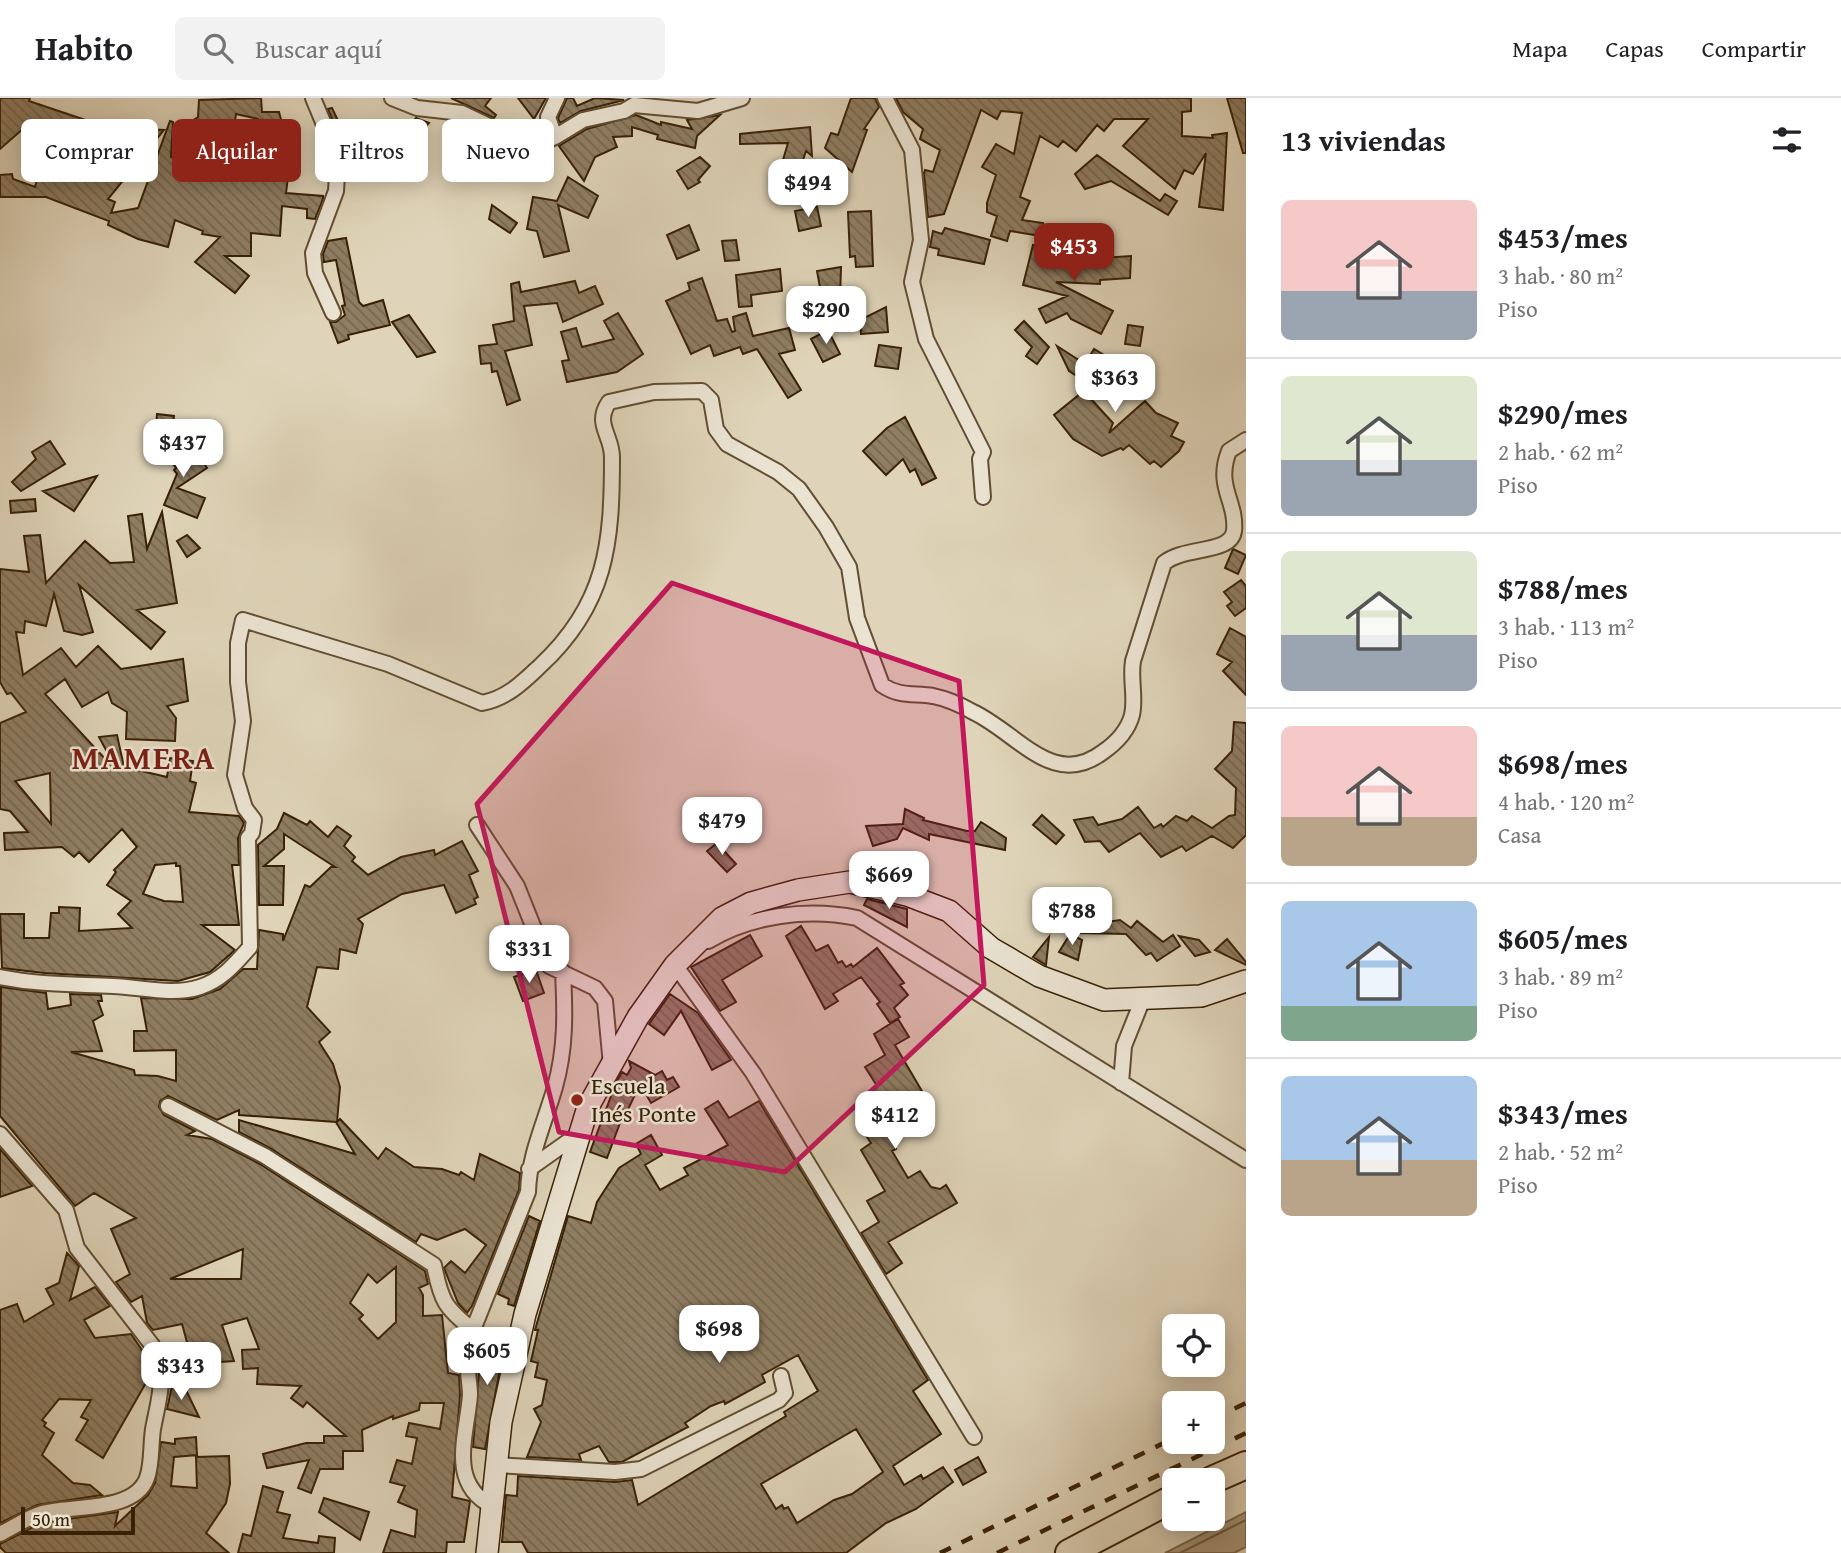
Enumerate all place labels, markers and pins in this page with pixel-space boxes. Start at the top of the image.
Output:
pin: $494 [767,159,849,219]
pin: $453 [1033,223,1115,283]
pin: $290 [785,286,867,346]
pin: $363 [1074,354,1156,414]
pin: $437 [142,420,224,479]
pin: $479 [681,798,763,857]
pin: $669 [848,852,930,911]
pin: $788 [1031,888,1113,947]
pin: $331 [488,926,570,985]
place label: Escuela Inés Ponte [591,1068,696,1131]
pin: $412 [854,1091,936,1151]
marker: Escuela Inés Ponte [569,1092,585,1108]
pin: $698 [678,1306,760,1365]
pin: $605 [446,1328,528,1387]
pin: $343 [140,1342,222,1402]

